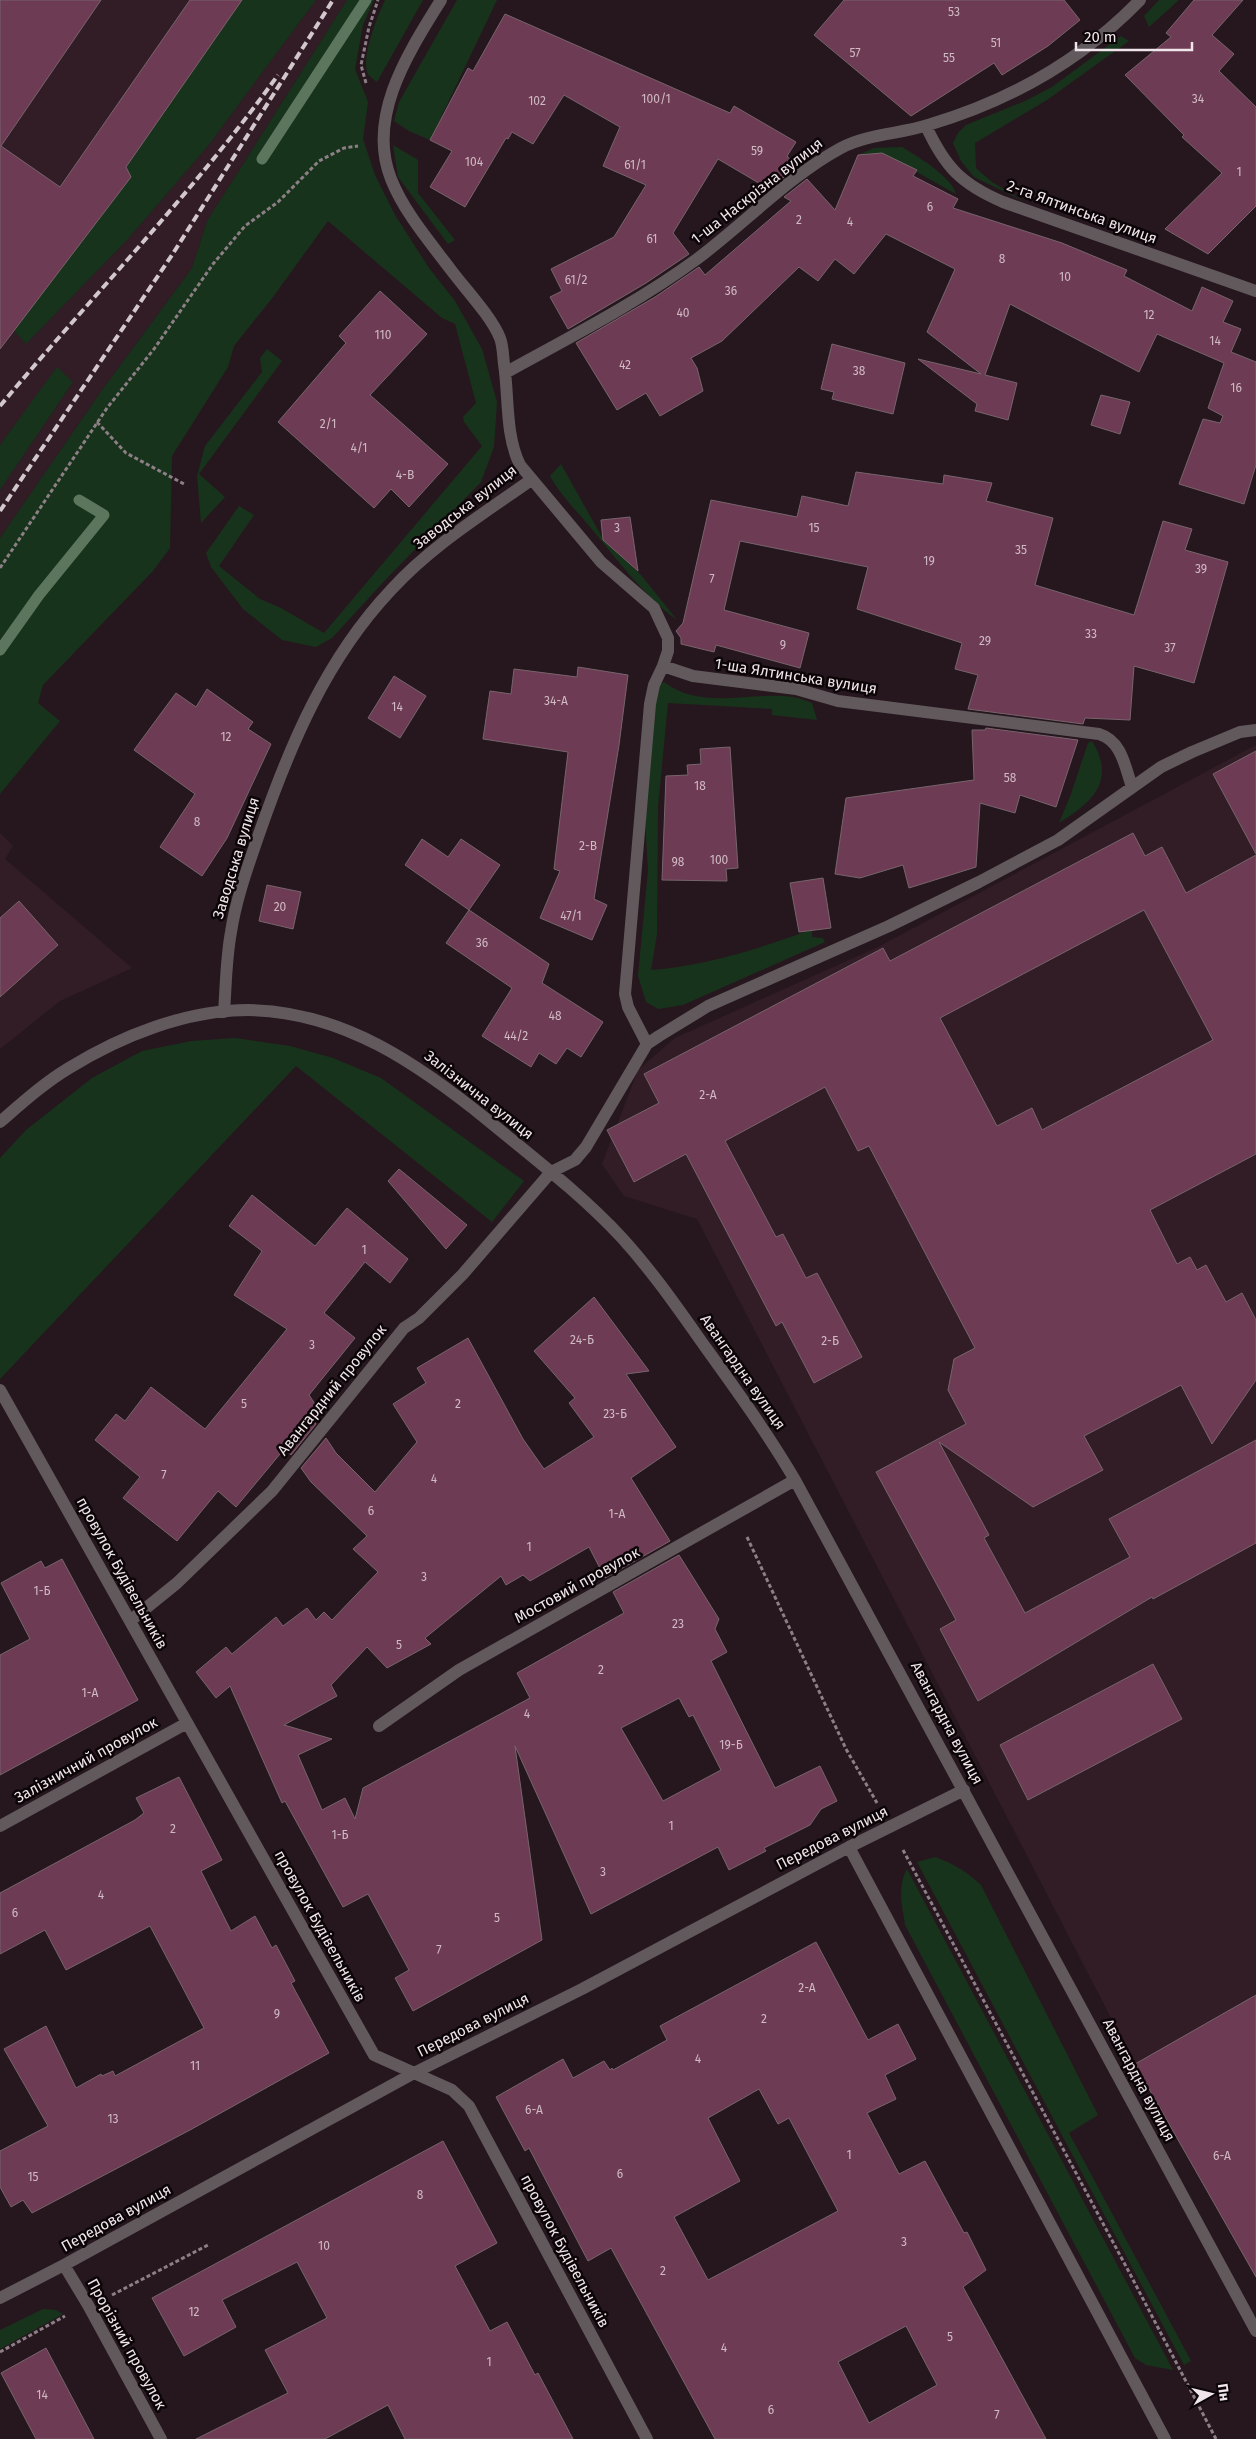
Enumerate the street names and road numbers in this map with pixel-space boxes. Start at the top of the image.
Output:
street label: 1-ша Наскрізна вулиця [688,134,826,248]
street label: 2-га Ялтинська вулиця [1004,176,1160,248]
street label: Заводська вулиця [410,461,520,553]
street label: 1-ша Ялтинська вулиця [714,654,878,698]
street label: Заводська вулиця [209,795,263,921]
street label: Залізнична вулиця [421,1047,537,1143]
street label: Авангардна вулиця [697,1311,789,1433]
street label: Авангардний провулок [274,1321,390,1459]
street label: провулок Будівельників [73,1494,171,1652]
street label: Мостовий провулок [511,1543,643,1627]
street label: Авангардна вулиця [907,1659,987,1787]
street label: Залізничний провулок [11,1713,161,1807]
street label: Передова вулиця [773,1802,891,1874]
street label: провулок Будівельників [271,1847,369,2005]
street label: Передова вулиця [414,1989,532,2061]
street label: Авангардна вулиця [1099,2016,1179,2144]
street label: провулок Будівельників [517,2171,613,2331]
street label: Передова вулиця [58,2180,174,2256]
street label: Прорізний провулок [84,2276,170,2413]

